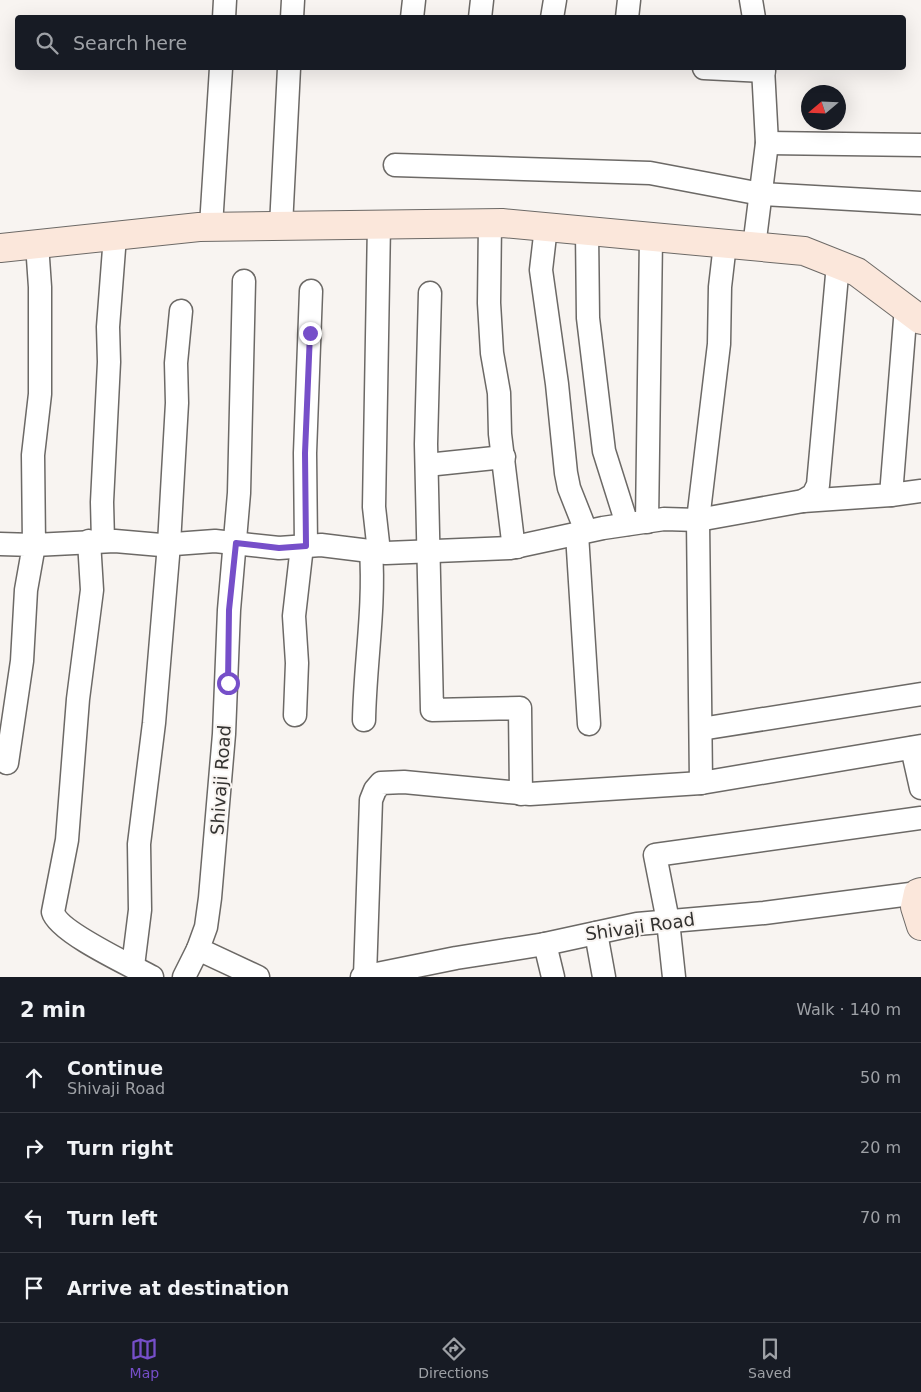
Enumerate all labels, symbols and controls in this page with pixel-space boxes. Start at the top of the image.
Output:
search box [15,15,906,70]
icon: search [33,29,61,57]
text: Search here [73,32,187,54]
north arrow [801,85,846,130]
route end [299,322,322,345]
route start [217,672,240,695]
street label: Shivaji Road [206,724,235,836]
street label: Shivaji Road [584,908,696,945]
text: 2 min [20,998,86,1022]
text: Walk · 140 m [796,1000,901,1019]
text: Continue [67,1057,163,1079]
icon: ahead [20,1064,48,1092]
text: 50 m [860,1068,901,1087]
text: Shivaji Road [67,1079,165,1098]
icon: right [20,1134,48,1162]
text: Turn right [67,1137,173,1159]
text: 20 m [860,1138,901,1157]
icon: left [20,1204,48,1232]
text: Turn left [67,1207,158,1229]
text: 70 m [860,1208,901,1227]
icon: arrive [20,1274,48,1302]
text: Arrive at destination [67,1277,289,1299]
tab: Map [130,1335,159,1381]
tab: Directions [418,1335,489,1381]
tab: Saved [748,1335,791,1381]

